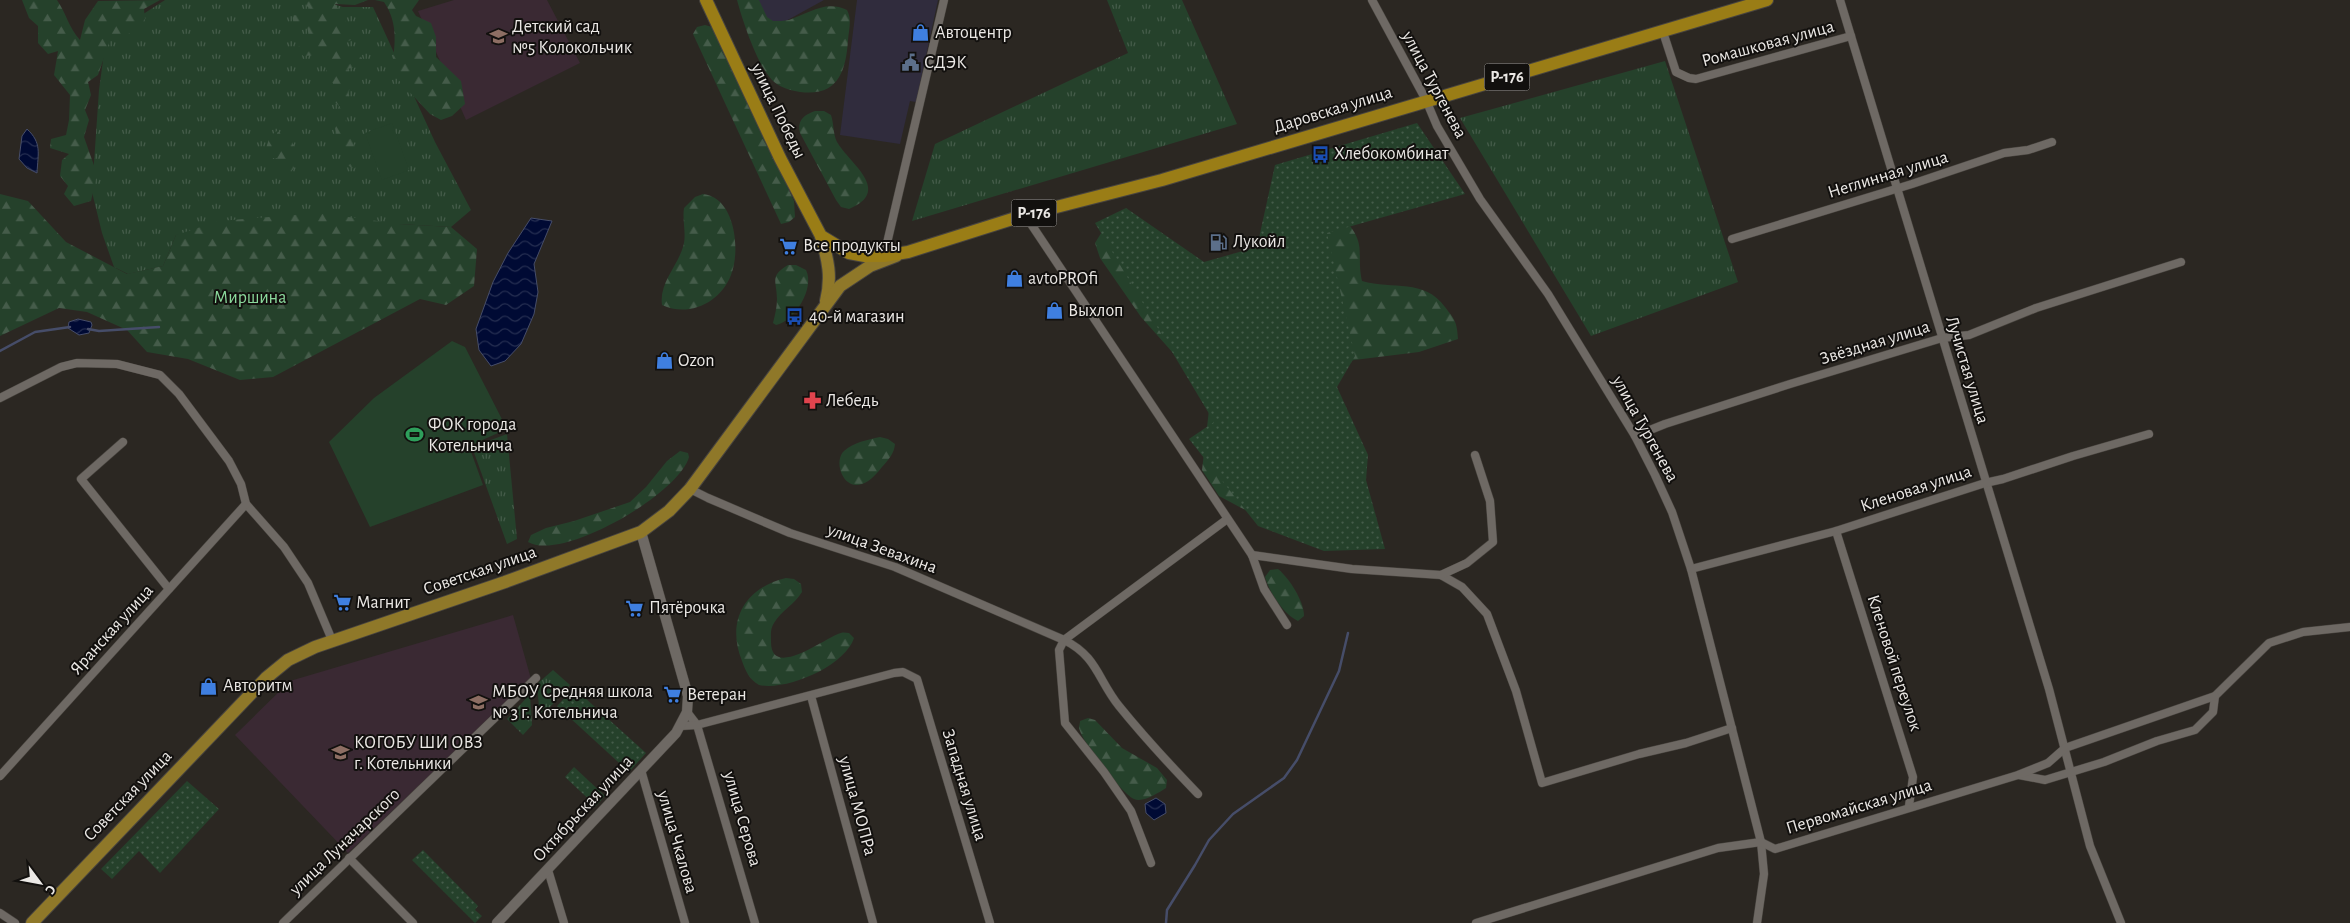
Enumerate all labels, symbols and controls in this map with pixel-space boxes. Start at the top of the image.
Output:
place label: Детский сад №5 Колокольчик [512,18,633,57]
street label: Ромашковая улица [1700,18,1836,70]
shop icon: Автоцентр [911,23,931,43]
place label: Автоцентр [935,24,1012,42]
school or university icon: Детский сад №5 Колокольчик [488,27,508,47]
street label: улица Тургенева [1398,28,1470,141]
public building icon: СДЭК [900,53,920,73]
place label: СДЭК [924,54,967,72]
street label: улица Победы [747,59,810,161]
road number: Р-176 [1484,64,1530,90]
street label: Даровская улица [1271,83,1395,137]
bus stop icon: Хлебокомбинат [1310,144,1330,164]
place label: Хлебокомбинат [1334,144,1449,163]
street label: Неглинная улица [1826,148,1950,202]
road number: Р-176 [1012,200,1056,227]
fuel station icon: Лукойл [1209,232,1229,252]
place label: Лукойл [1233,233,1285,251]
supermarket icon: Все продукты [779,236,799,256]
place label: Все продукты [803,237,901,255]
shop icon: avtoPROfi [1004,269,1024,289]
place label: avtoPROfi [1028,270,1098,288]
park label: Миршина [214,289,286,307]
shop icon: Выхлоп [1044,301,1064,321]
place label: Выхлоп [1068,302,1123,320]
bus stop icon: 40-й магазин [785,307,805,327]
place label: 40-й магазин [809,308,905,326]
street label: Лучистая улица [1942,314,1992,426]
street label: Звёздная улица [1818,318,1932,368]
shop icon: Ozon [654,351,674,371]
place label: Ozon [678,352,715,370]
street label: улица Тургенева [1608,372,1682,485]
pharmacy icon: Лебедь [802,391,822,411]
place label: Лебедь [826,391,879,410]
place label: ФОК города Котельнича [428,416,517,455]
sports icon: ФОК города Котельнича [404,425,424,445]
street label: Кленовая улица [1858,463,1974,515]
street label: улица Зевахина [824,521,939,577]
street label: Советская улица [421,543,539,599]
street label: Яранская улица [67,581,157,679]
supermarket icon: Магнит [332,593,352,613]
street label: Кленовой переулок [1863,593,1925,734]
place label: Магнит [356,594,411,612]
supermarket icon: Пятёрочка [625,598,645,618]
place label: Пятёрочка [649,599,726,617]
shop icon: Авторитм [199,676,219,696]
place label: Авторитм [223,677,293,695]
place label: МБОУ Средняя школа № 3 г. Котельнича [492,683,653,722]
supermarket icon: Ветеран [663,685,683,705]
place label: Ветеран [687,686,747,704]
school or university icon: МБОУ Средняя школа № 3 г. Котельнича [468,692,488,712]
street label: Западная улица [938,727,990,843]
place label: КОГОБУ ШИ ОВЗ г. Котельники [354,734,483,773]
school or university icon: КОГОБУ ШИ ОВЗ г. Котельники [330,743,350,763]
street label: Советская улица [80,747,176,845]
street label: Октябрьская улица [529,752,637,866]
street label: улица МОПРа [835,753,879,858]
street label: улица Серова [720,768,764,869]
street label: Первомайская улица [1784,776,1934,838]
street label: улица Луначарского [286,785,404,900]
street label: улица Чкалова [653,788,700,895]
north arrow [15,858,65,908]
text: С [42,882,58,897]

